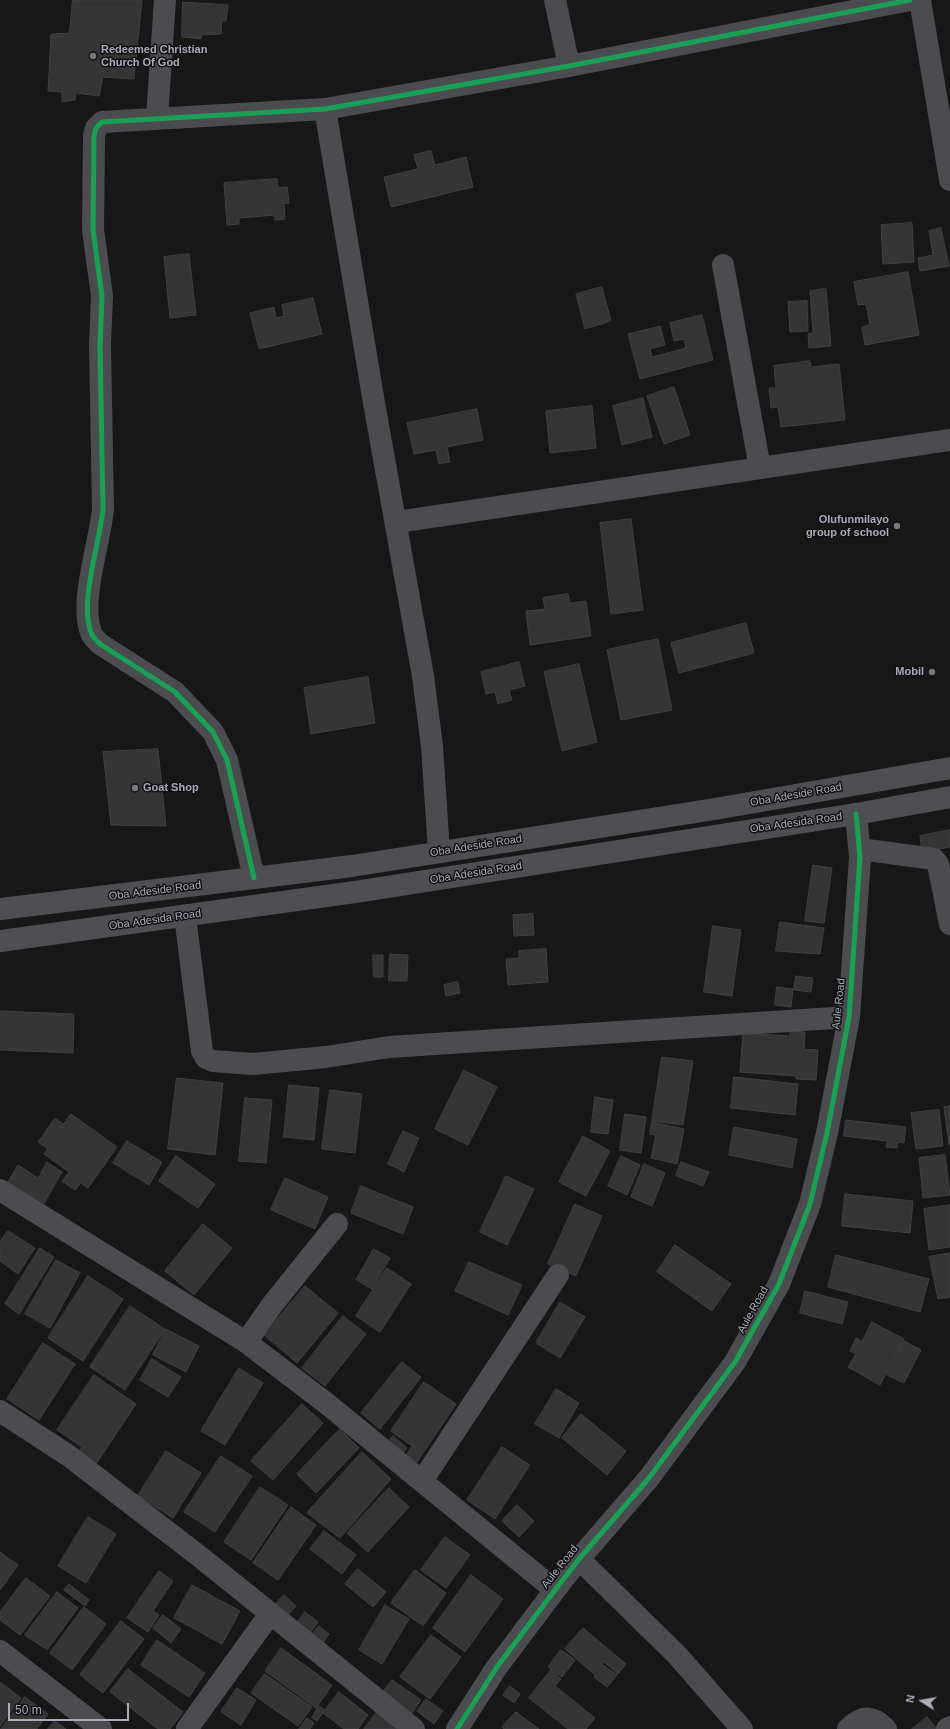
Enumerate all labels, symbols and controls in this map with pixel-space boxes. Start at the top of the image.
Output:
place label: Redeemed Christian Church Of God [101,43,207,69]
marker: Redeemed Christian Church Of God [88,51,98,61]
place label: Olufunmilayo group of school [806,513,889,539]
marker: Olufunmilayo group of school [892,521,902,531]
place label: Mobil [895,665,924,679]
marker: Mobil [927,667,937,677]
street label: Oba Adeside Road [749,780,843,810]
place label: Goat Shop [143,781,199,795]
marker: Goat Shop [130,783,140,793]
street label: Oba Adesida Road [749,810,843,836]
street label: Oba Adeside Road [429,832,523,860]
street label: Oba Adesida Road [429,859,523,887]
street label: Oba Adeside Road [108,879,202,903]
street label: Oba Adesida Road [108,907,202,933]
street label: Aule Road [830,978,848,1030]
street label: Aule Road [735,1284,771,1336]
street label: Aule Road [539,1543,581,1591]
north arrow [902,1681,942,1721]
text: N [904,1694,917,1704]
scale bar [10,1695,131,1721]
text: 50 m [15,1703,42,1717]

